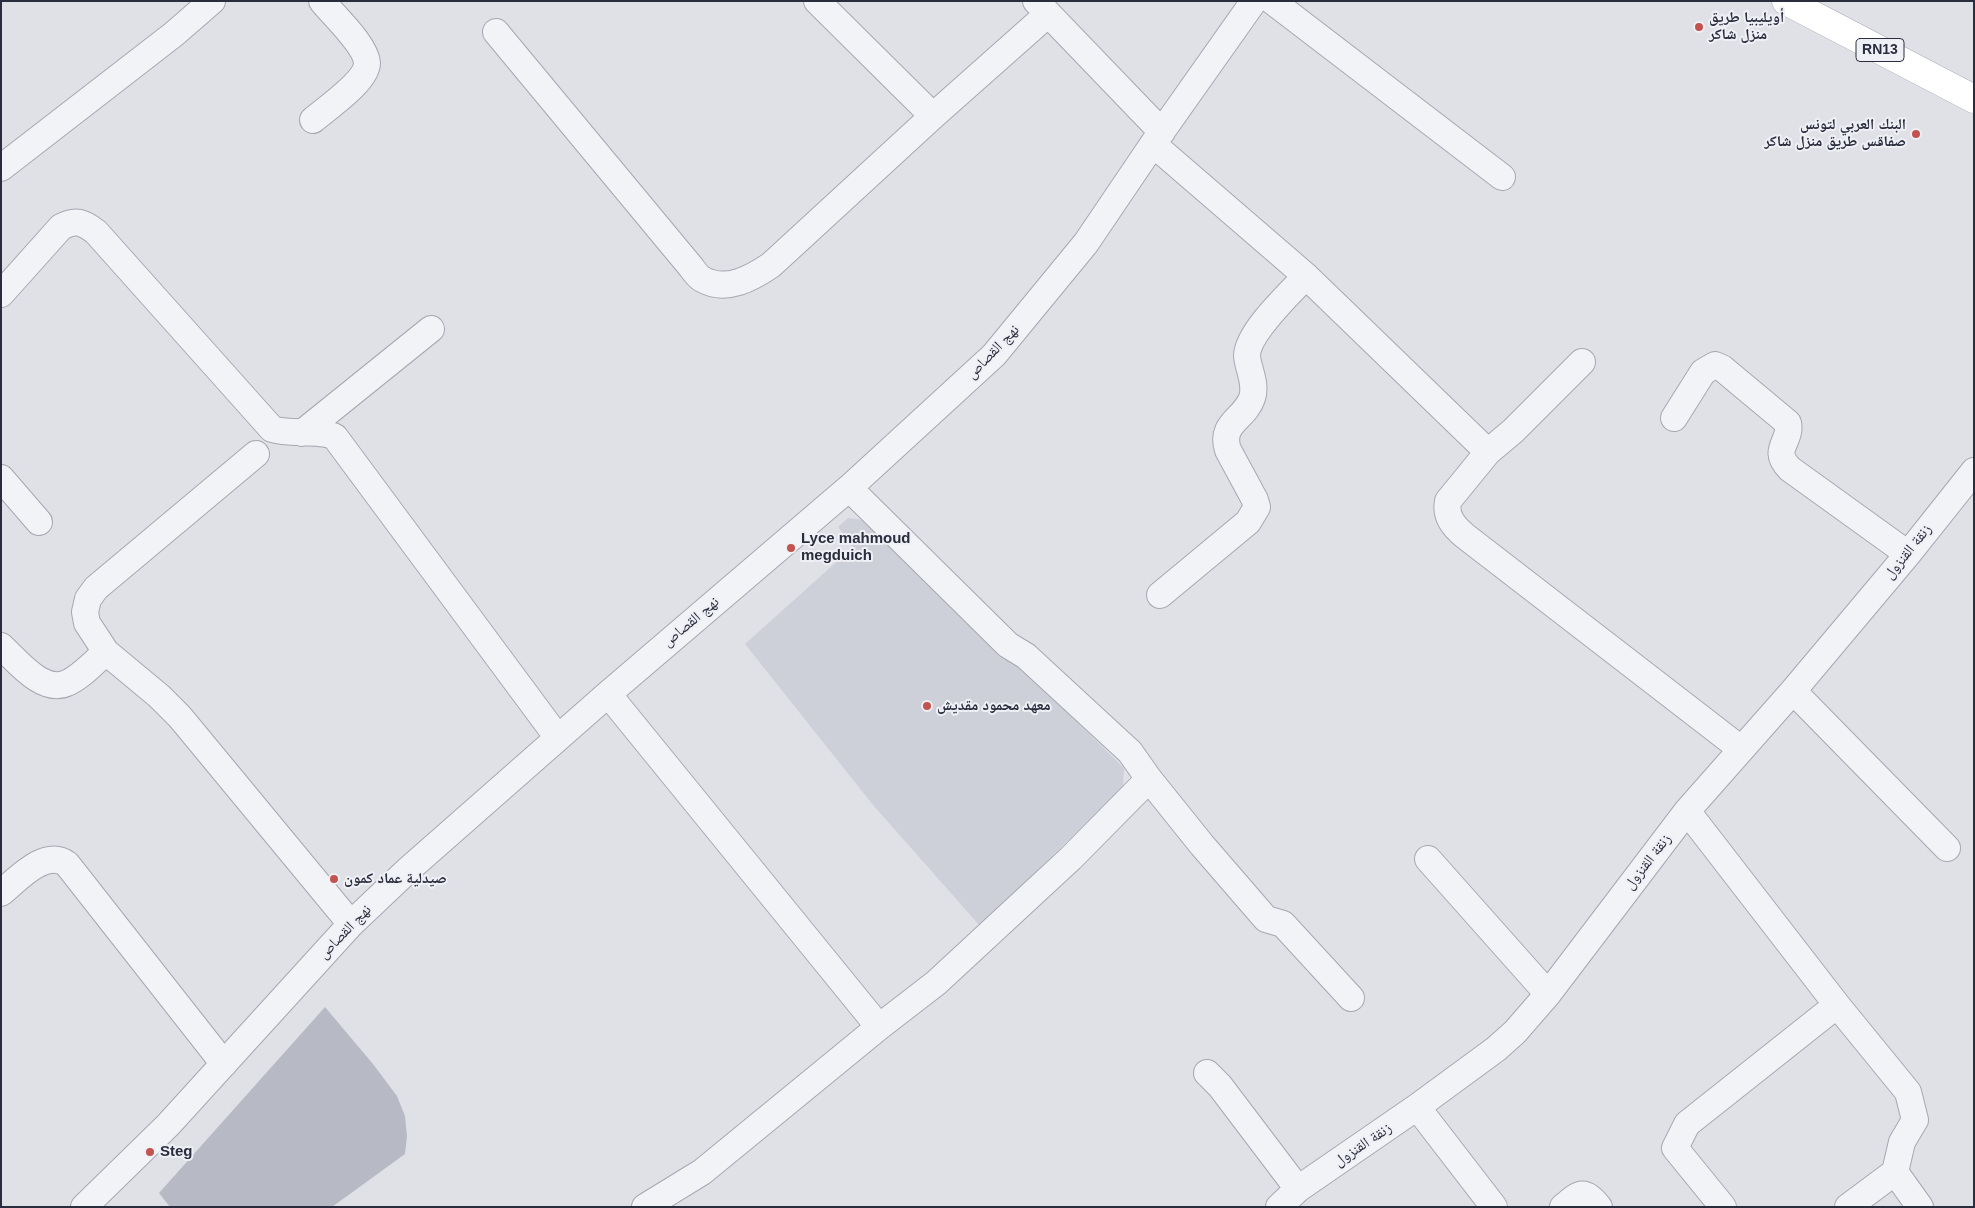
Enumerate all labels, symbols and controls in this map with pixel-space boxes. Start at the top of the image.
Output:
place label: أويليبيا طريق منزل شاكر [1709,9,1784,44]
marker: أويليبيا طريق منزل شاكر [1693,21,1705,33]
road number: RN13 [1856,38,1904,62]
place label: البنك العربي لتونس صفاقس طريق منزل شاكر [1764,116,1906,151]
marker: البنك العربي لتونس صفاقس طريق منزل شاكر [1910,128,1922,140]
street label: نهج القصاص [963,321,1023,383]
street label: زنقة القنزول [1880,521,1936,583]
place label: Lyce mahmoud megduich [801,530,910,565]
marker: Lyce mahmoud megduich [785,542,797,554]
street label: نهج القصاص [659,593,723,651]
place label: معهد محمود مقديش [937,697,1051,715]
marker: معهد محمود مقديش [921,700,933,712]
street label: زنقة القنزول [1621,831,1675,893]
place label: صيدلية عماد كمون [344,870,447,888]
marker: صيدلية عماد كمون [328,873,340,885]
street label: نهج القصاص [315,901,375,963]
street label: زنقة القنزول [1331,1119,1395,1171]
place label: Steg [160,1143,193,1161]
marker: Steg [144,1146,156,1158]

